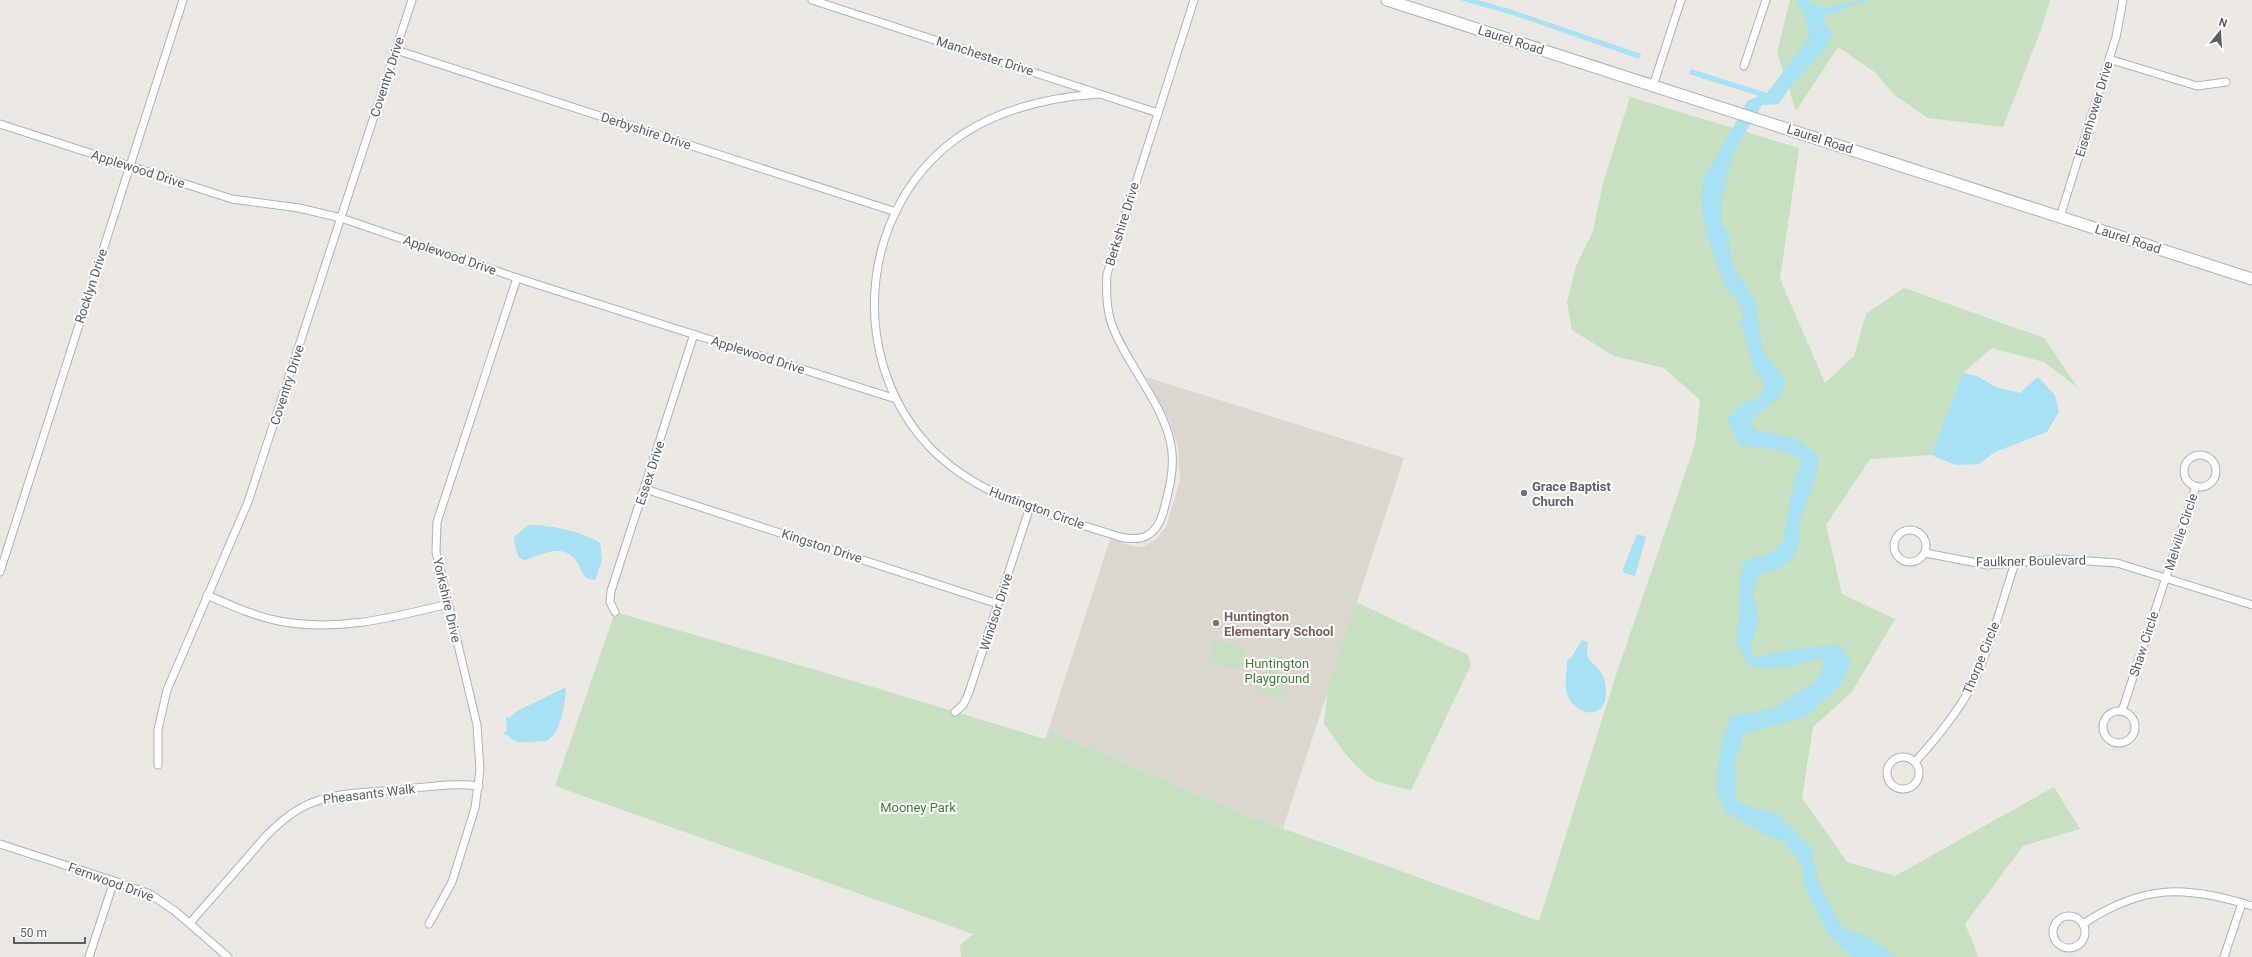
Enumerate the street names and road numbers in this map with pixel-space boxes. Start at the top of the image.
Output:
street label: Laurel Road [1476,22,1546,58]
street label: Manchester Drive [935,33,1036,79]
street label: Coventry Drive [367,35,407,119]
street label: Eisenhower Drive [2072,59,2116,159]
street label: Derbyshire Drive [599,109,693,153]
street label: Laurel Road [1785,121,1855,157]
street label: Applewood Drive [89,147,187,191]
street label: Berkshire Drive [1102,180,1142,268]
street label: Laurel Road [2093,221,2163,257]
street label: Applewood Drive [401,232,499,278]
street label: Rocklyn Drive [72,247,110,325]
street label: Applewood Drive [709,333,807,377]
street label: Coventry Drive [267,343,307,427]
street label: Essex Drive [633,439,667,507]
street label: Huntington Circle [987,484,1087,532]
street label: Melville Circle [2161,492,2201,572]
street label: Kingston Drive [780,526,864,566]
street label: Faulkner Boulevard [1976,553,2086,569]
street label: Yorkshire Drive [430,556,464,644]
street label: Windsor Drive [976,571,1016,652]
street label: Shaw Circle [2126,609,2162,679]
street label: Thorpe Circle [1960,619,2002,696]
street label: Pheasants Walk [322,781,416,807]
street label: Fernwood Drive [66,860,156,904]

